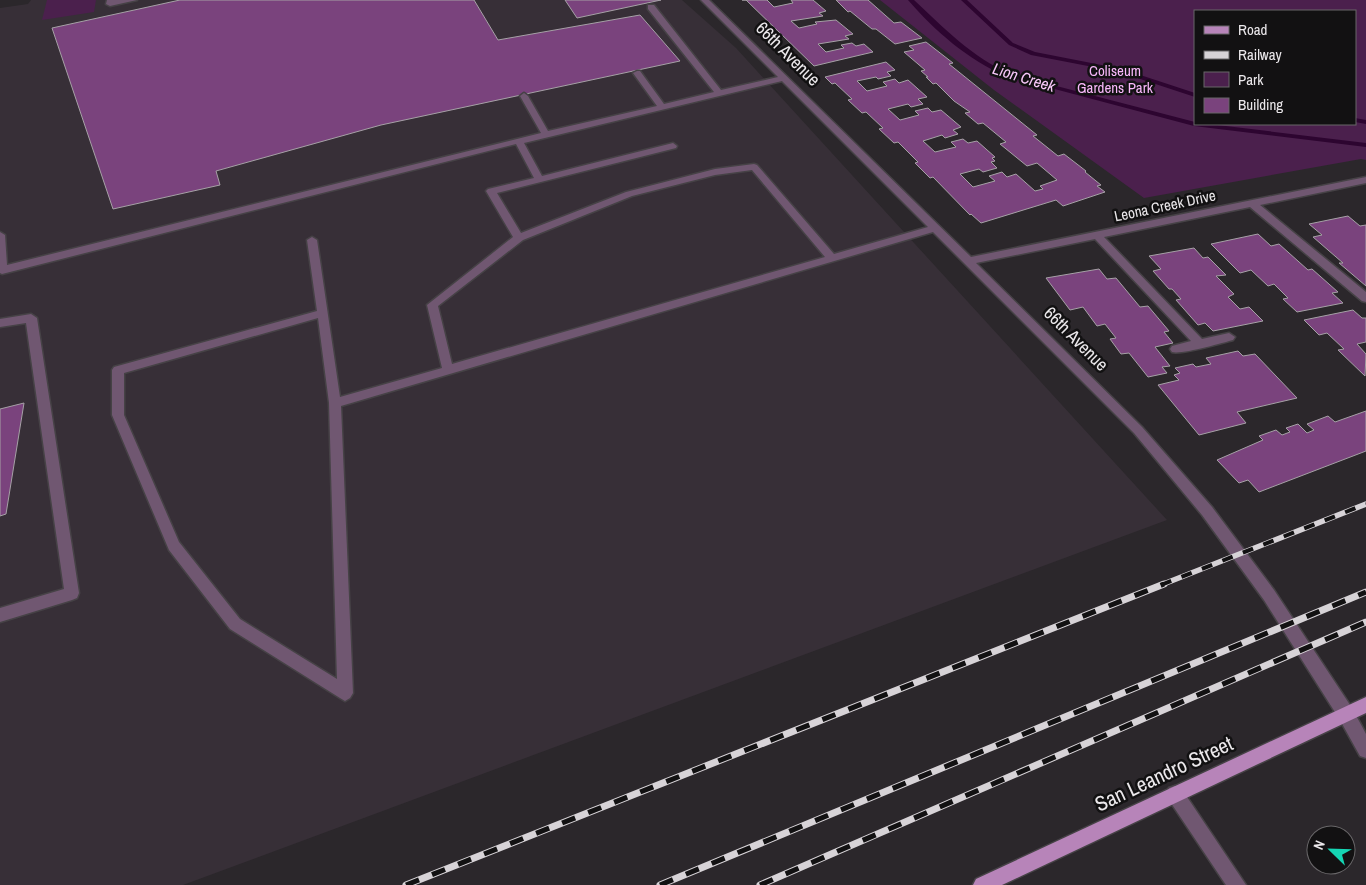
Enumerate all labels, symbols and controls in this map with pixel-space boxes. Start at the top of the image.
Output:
legend [1194,10,1356,125]
street label: 66th Avenue [751,16,826,91]
text: Road [1238,19,1267,40]
text: Railway [1238,44,1283,65]
water label: Lion Creek [990,57,1058,97]
park label: Coliseum Gardens Park [1077,60,1154,98]
text: Park [1238,69,1264,90]
text: Building [1238,94,1283,115]
street label: Leona Creek Drive [1112,184,1218,227]
street label: 66th Avenue [1039,301,1114,376]
street label: San Leandro Street [1090,729,1238,818]
north arrow [1306,825,1356,875]
text: N [1309,838,1329,852]

